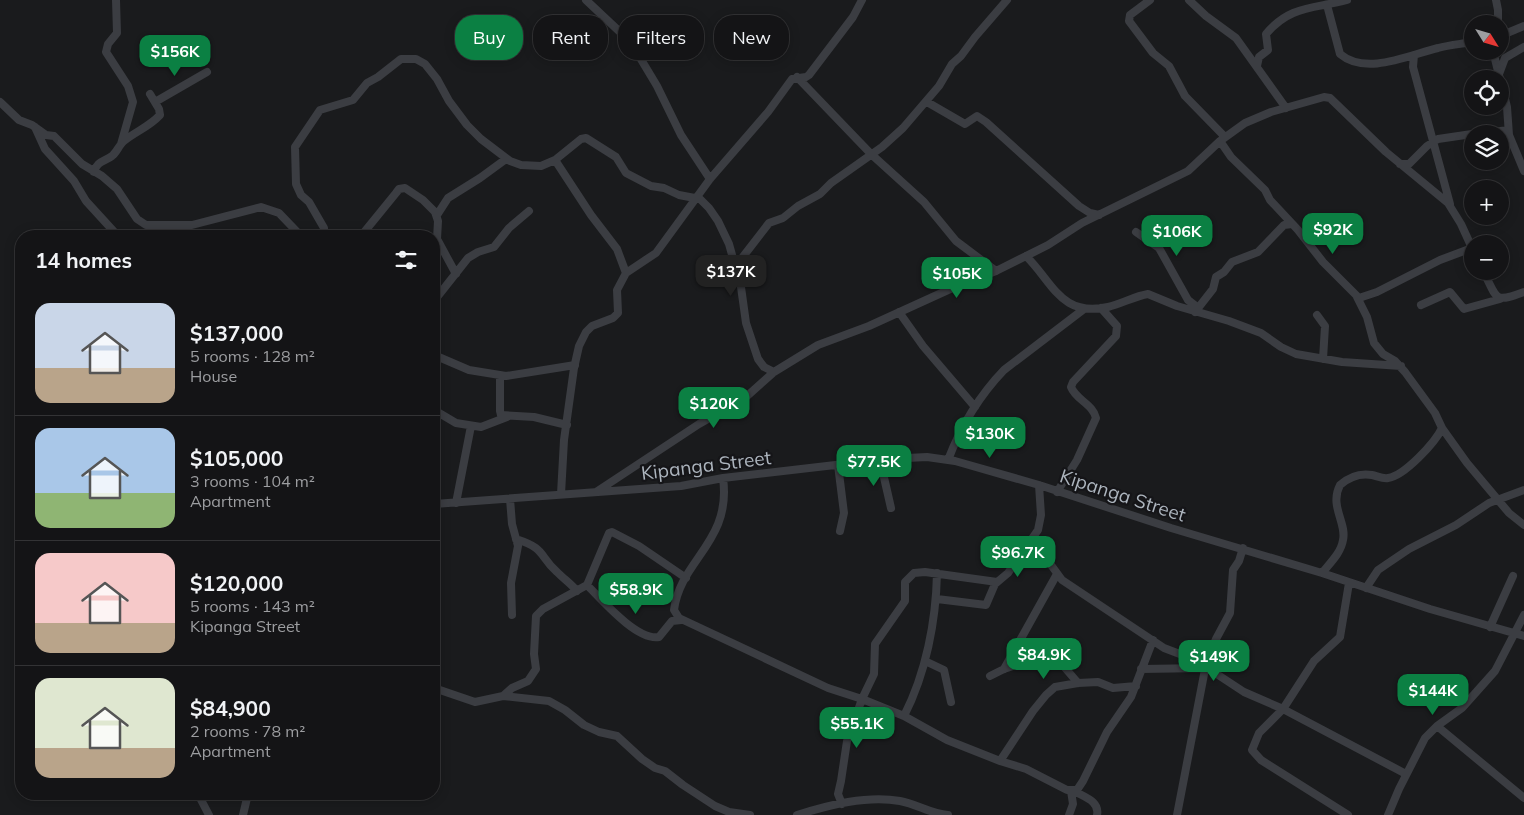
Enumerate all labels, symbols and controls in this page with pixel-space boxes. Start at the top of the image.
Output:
chip: Buy [455,15,523,60]
chip: Rent [533,15,608,60]
chip: Filters [618,15,704,60]
chip: New [714,15,789,60]
north arrow [1464,15,1509,60]
map controls [1464,15,1509,280]
pin: $156K [140,34,210,77]
text: $156K [150,41,200,61]
button: locate [1464,70,1509,115]
button: layers [1464,125,1509,170]
button: + [1464,180,1509,225]
pin: $92K [1303,212,1363,255]
pin: $106K [1142,214,1212,257]
text: $92K [1313,219,1353,239]
text: $106K [1152,221,1202,241]
button: − [1464,235,1509,280]
icon: filters [392,246,420,274]
text: 14 homes [35,247,132,273]
pin: $137K [696,254,766,297]
pin: $105K [922,256,992,299]
text: $137K [706,261,756,281]
text: $105K [932,263,982,283]
text: $137,000 [190,320,283,346]
icon: home [75,323,135,383]
text: 5 rooms · 128 m² [190,346,315,366]
text: House [190,366,237,386]
pin: $120K [679,386,749,429]
text: $120K [689,393,739,413]
pin: $130K [955,416,1025,459]
text: $130K [965,423,1015,443]
pin: $77.5K [833,444,915,487]
text: $105,000 [190,445,283,471]
street label: Kipanga Street [640,445,773,485]
icon: home [75,448,135,508]
text: $77.5K [847,451,901,471]
street label: Kipanga Street [1057,463,1189,527]
text: 3 rooms · 104 m² [190,471,315,491]
text: Apartment [190,491,271,511]
pin: $96.7K [977,536,1059,578]
text: $96.7K [991,542,1045,562]
text: $120,000 [190,570,283,596]
pin: $58.9K [595,572,677,615]
icon: home [75,573,135,633]
text: $58.9K [609,579,663,599]
text: 5 rooms · 143 m² [190,596,315,616]
text: Kipanga Street [190,616,300,636]
pin: $84.9K [1003,638,1085,680]
pin: $149K [1179,640,1249,682]
text: $84.9K [1017,644,1071,664]
text: $149K [1189,646,1239,666]
pin: $144K [1398,674,1468,716]
text: $144K [1408,680,1458,700]
text: $84,900 [190,695,271,721]
icon: home [75,698,135,758]
pin: $55.1K [816,706,898,749]
text: $55.1K [830,713,884,733]
text: 2 rooms · 78 m² [190,721,305,741]
text: Apartment [190,741,271,761]

